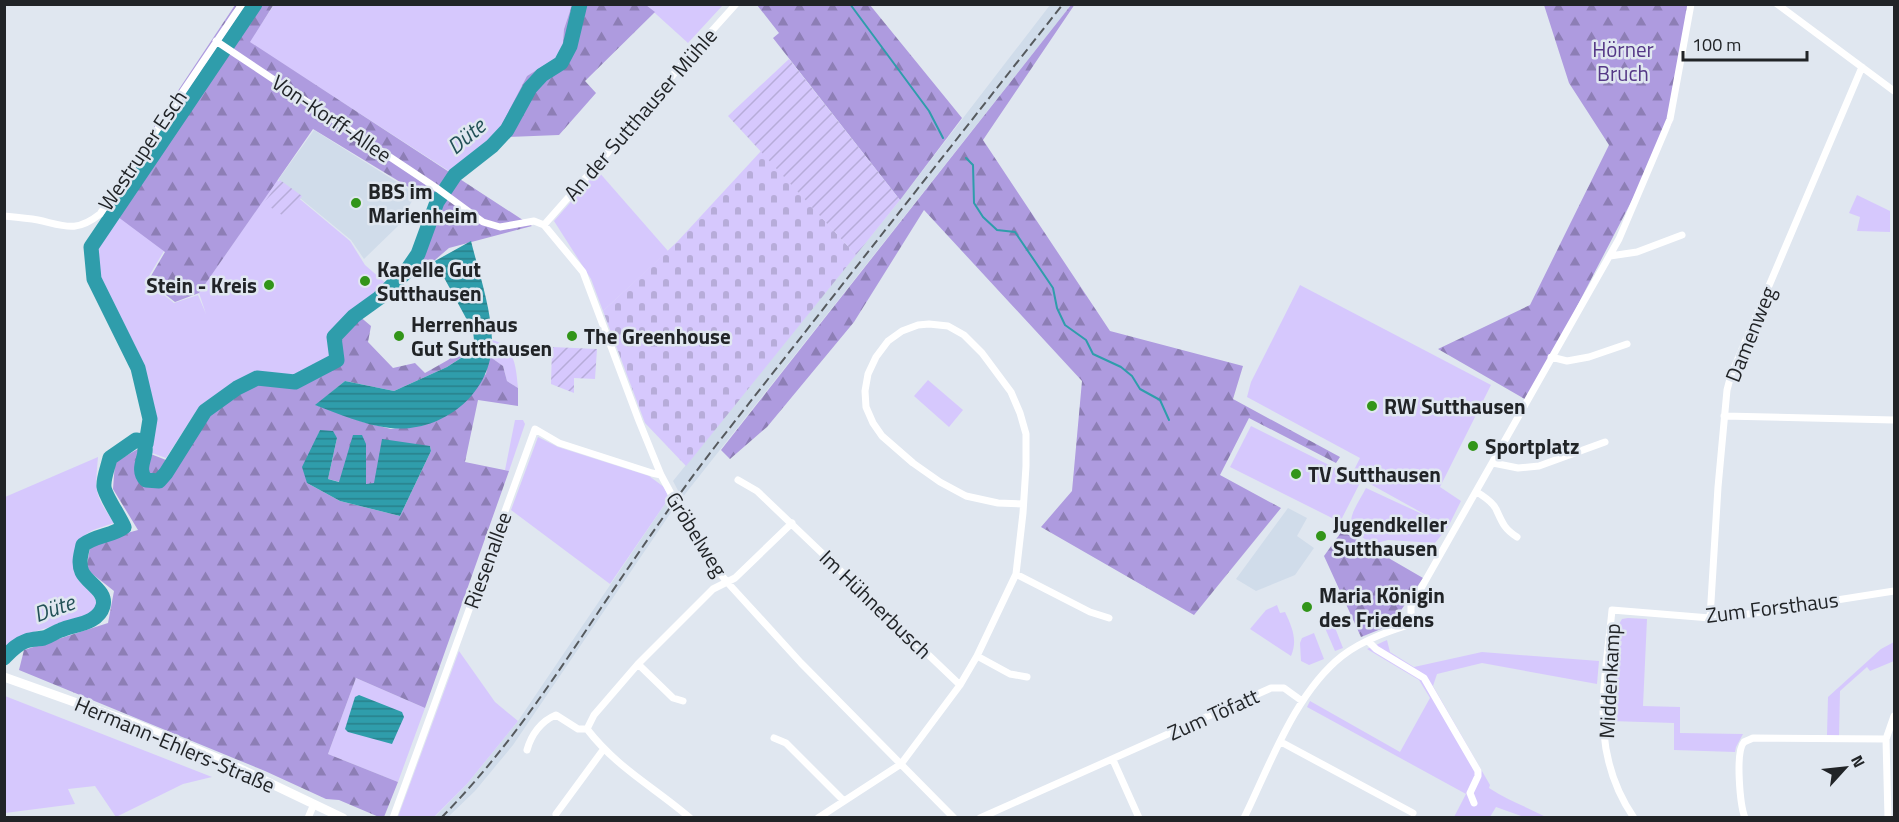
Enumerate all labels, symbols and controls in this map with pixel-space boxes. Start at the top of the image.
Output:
street label: An der Sutthauser Mühle [556,20,724,208]
scale bar [1683,24,1808,62]
text: 100 m [1692,31,1741,58]
park label: Hörner Bruch [1592,33,1654,89]
street label: Von-Korff-Allee [266,66,398,170]
street label: Westruper Esch [90,83,194,217]
water label: Düte [439,108,494,162]
place label: BBS im Marienheim [368,175,478,231]
marker: BBS im Marienheim [349,196,363,210]
place label: Kapelle Gut Sutthausen [377,253,482,309]
place label: Stein - Kreis [146,269,257,301]
marker: Kapelle Gut Sutthausen [358,274,372,288]
marker: Stein - Kreis [262,278,276,292]
street label: Damenweg [1716,281,1784,387]
place label: Herrenhaus Gut Sutthausen [411,308,552,364]
place label: The Greenhouse [584,320,731,352]
marker: Herrenhaus Gut Sutthausen [392,329,406,343]
marker: The Greenhouse [565,329,579,343]
place label: RW Sutthausen [1384,390,1526,422]
marker: RW Sutthausen [1365,399,1379,413]
place label: Sportplatz [1485,430,1579,462]
marker: Sportplatz [1466,439,1480,453]
place label: TV Sutthausen [1308,458,1441,490]
marker: TV Sutthausen [1289,467,1303,481]
street label: Gröbelweg [658,485,736,583]
street label: Riesenallee [455,507,519,613]
place label: Jugendkeller Sutthausen [1333,508,1447,564]
marker: Jugendkeller Sutthausen [1314,529,1328,543]
street label: Im Hühnerbusch [813,542,939,666]
place label: Maria Königin des Friedens [1319,579,1445,635]
street label: Zum Forsthaus [1704,583,1840,631]
water label: Düte [29,584,81,631]
marker: Maria Königin des Friedens [1300,600,1314,614]
street label: Middenkamp [1590,622,1628,740]
street label: Zum Töfatt [1162,679,1264,748]
street label: Hermann-Ehlers-Straße [70,687,280,801]
north arrow [1815,738,1875,798]
text: N [1845,751,1872,772]

